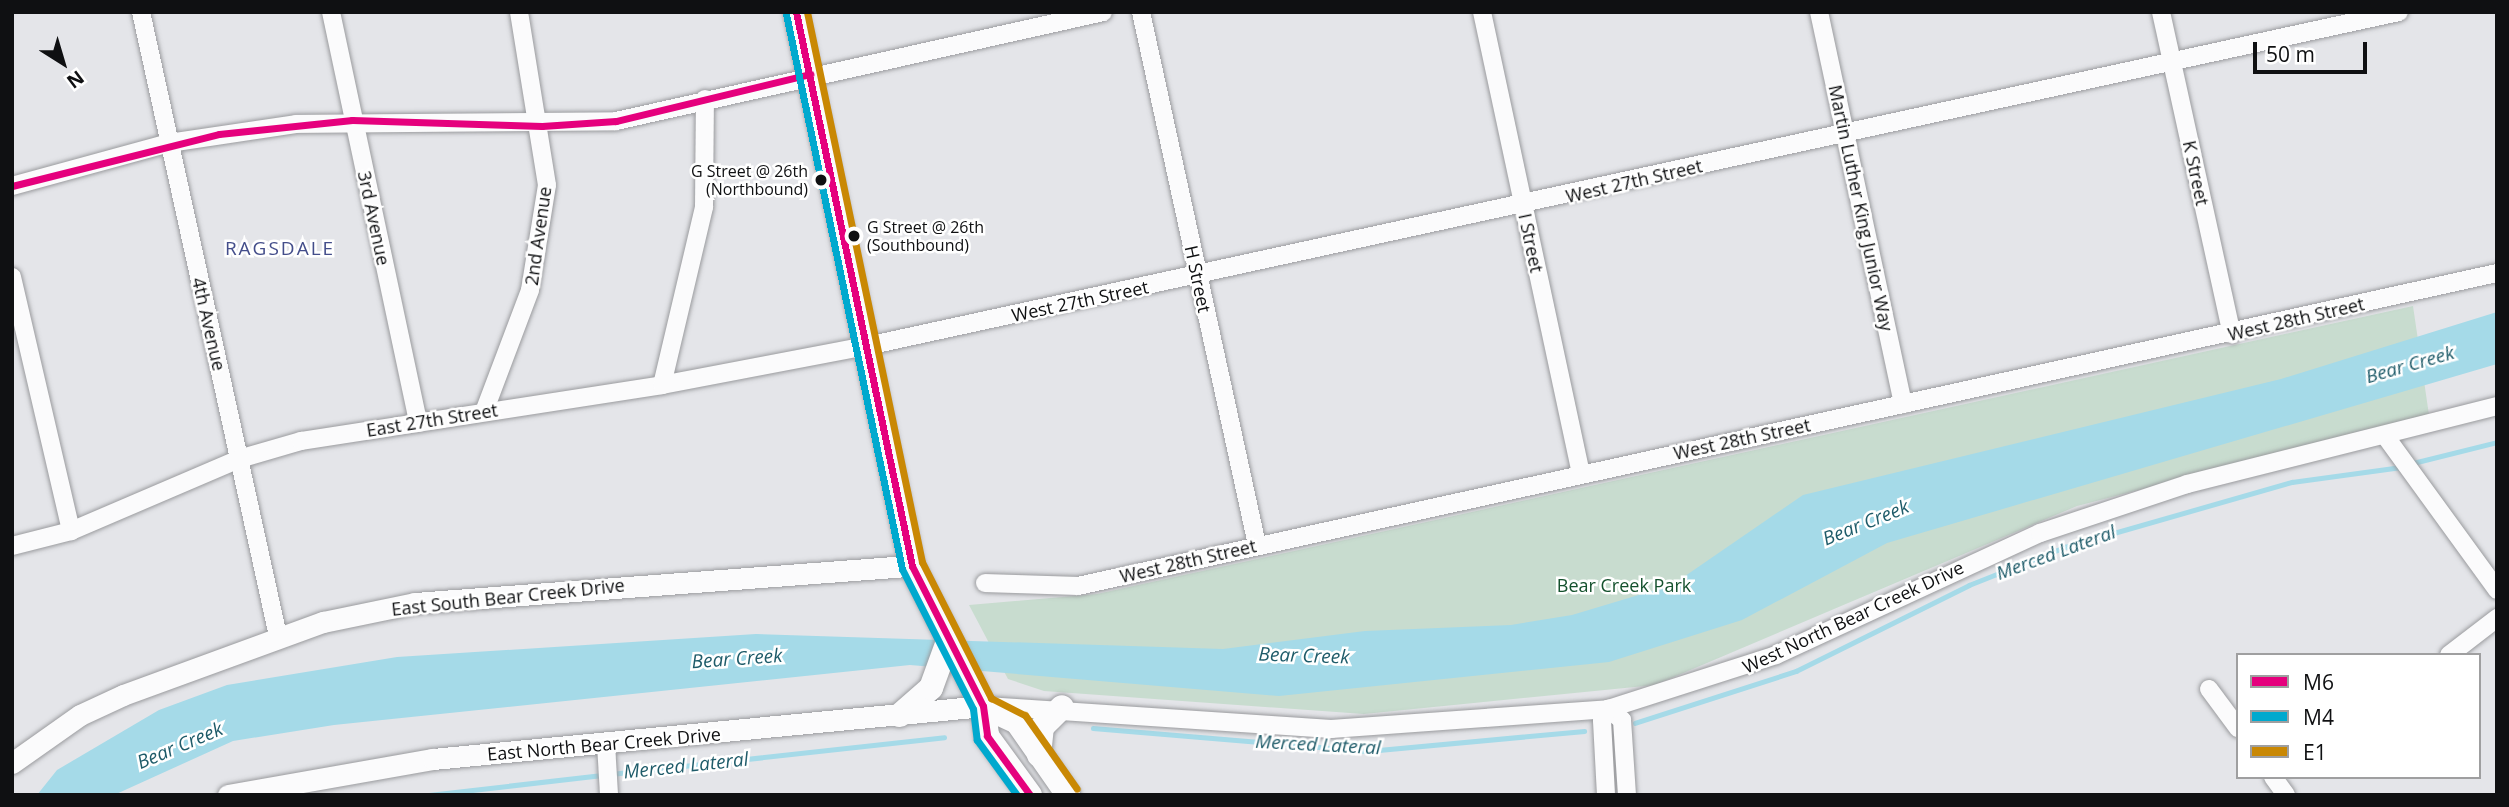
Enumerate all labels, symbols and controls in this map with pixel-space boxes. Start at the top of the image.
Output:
north arrow [28,28,98,98]
scale bar [2257,28,2371,72]
text: 50 m [2266,40,2315,68]
text: N [62,65,90,95]
street label: Martin Luther King Junior Way [1824,83,1898,333]
street label: K Street [2179,138,2213,208]
street label: West 27th Street [1564,155,1704,207]
place label: G Street @ 26th (Northbound) [691,161,808,199]
street label: 3rd Avenue [353,169,395,267]
marker: G Street @ 26th (Northbound) [814,173,828,187]
street label: 2nd Avenue [520,185,556,287]
street label: I Street [1514,211,1548,275]
place label: G Street @ 26th (Southbound) [867,217,984,255]
marker: G Street @ 26th (Southbound) [847,229,861,243]
district label: RAGSDALE [226,238,334,260]
street label: H Street [1180,243,1216,315]
street label: 4th Avenue [188,275,230,373]
street label: West 27th Street [1010,276,1150,326]
street label: West 28th Street [2226,293,2366,345]
water label: Bear Creek [2363,342,2457,388]
street label: East 27th Street [365,399,499,441]
street label: West 28th Street [1672,414,1812,464]
water label: Bear Creek [1820,495,1912,551]
water label: Merced Lateral [1993,521,2119,585]
street label: West 28th Street [1118,535,1258,587]
street label: West North Bear Creek Drive [1739,556,1967,678]
street label: East South Bear Creek Drive [390,574,626,620]
park label: Bear Creek Park [1557,574,1691,596]
water label: Bear Creek [1258,643,1350,669]
water label: Bear Creek [691,644,783,674]
legend [2236,653,2481,779]
text: M6 [2303,668,2334,696]
text: M4 [2303,703,2334,731]
water label: Bear Creek [134,718,226,774]
street label: East North Bear Creek Drive [486,723,722,765]
water label: Merced Lateral [1255,730,1381,760]
text: E1 [2303,738,2327,766]
water label: Merced Lateral [622,748,750,784]

